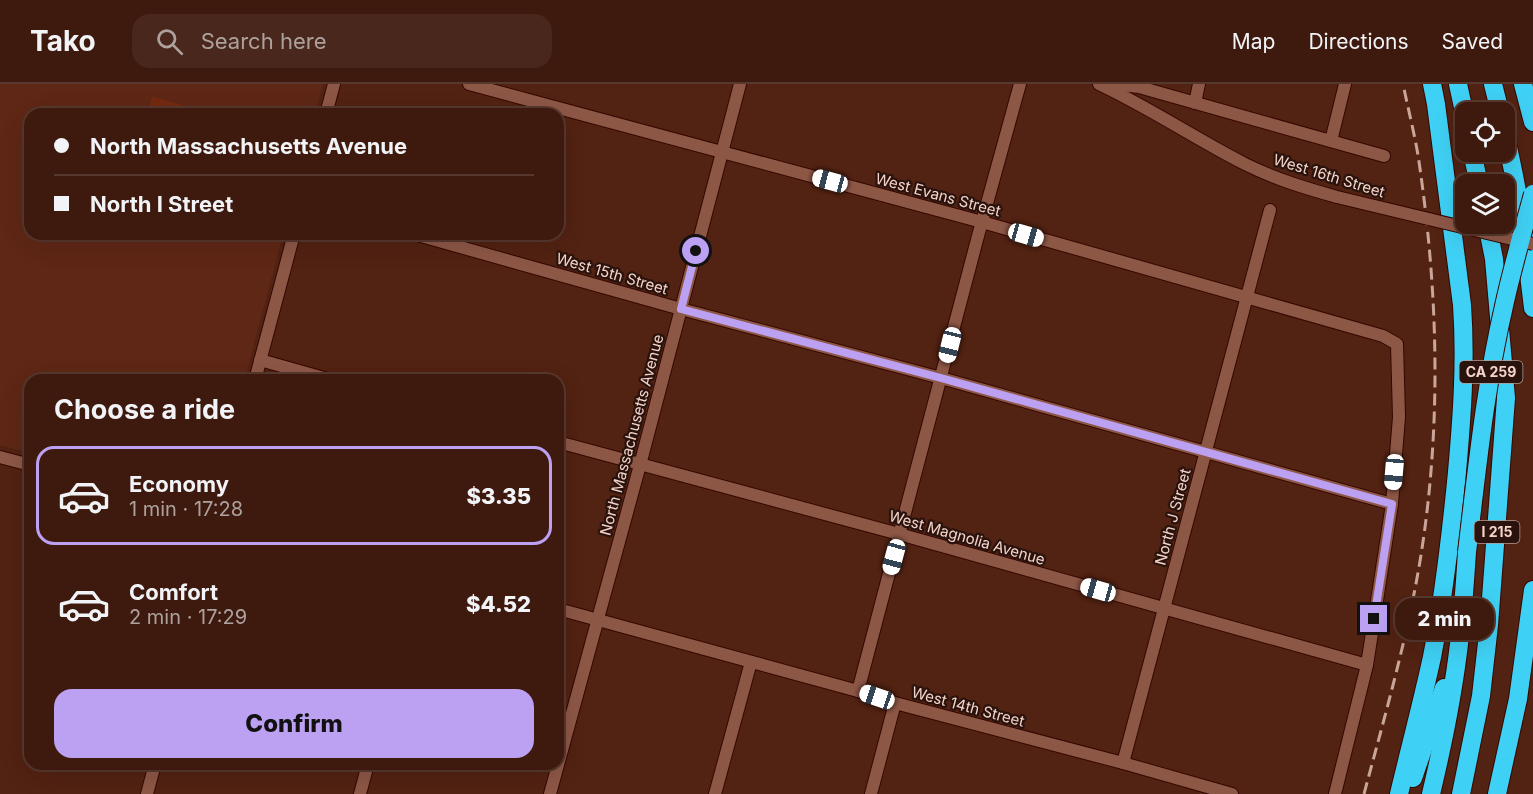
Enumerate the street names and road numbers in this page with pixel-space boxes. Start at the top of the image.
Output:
street label: West 16th Street [1271,150,1387,202]
street label: West Evans Street [873,169,1003,220]
street label: West 15th Street [554,248,670,299]
street label: North Massachusetts Avenue [595,332,668,538]
road number: CA 259 [1460,361,1522,383]
street label: North J Street [1150,466,1195,567]
street label: West Magnolia Avenue [887,506,1047,569]
road number: I 215 [1474,521,1520,543]
street label: West 14th Street [910,682,1027,731]

